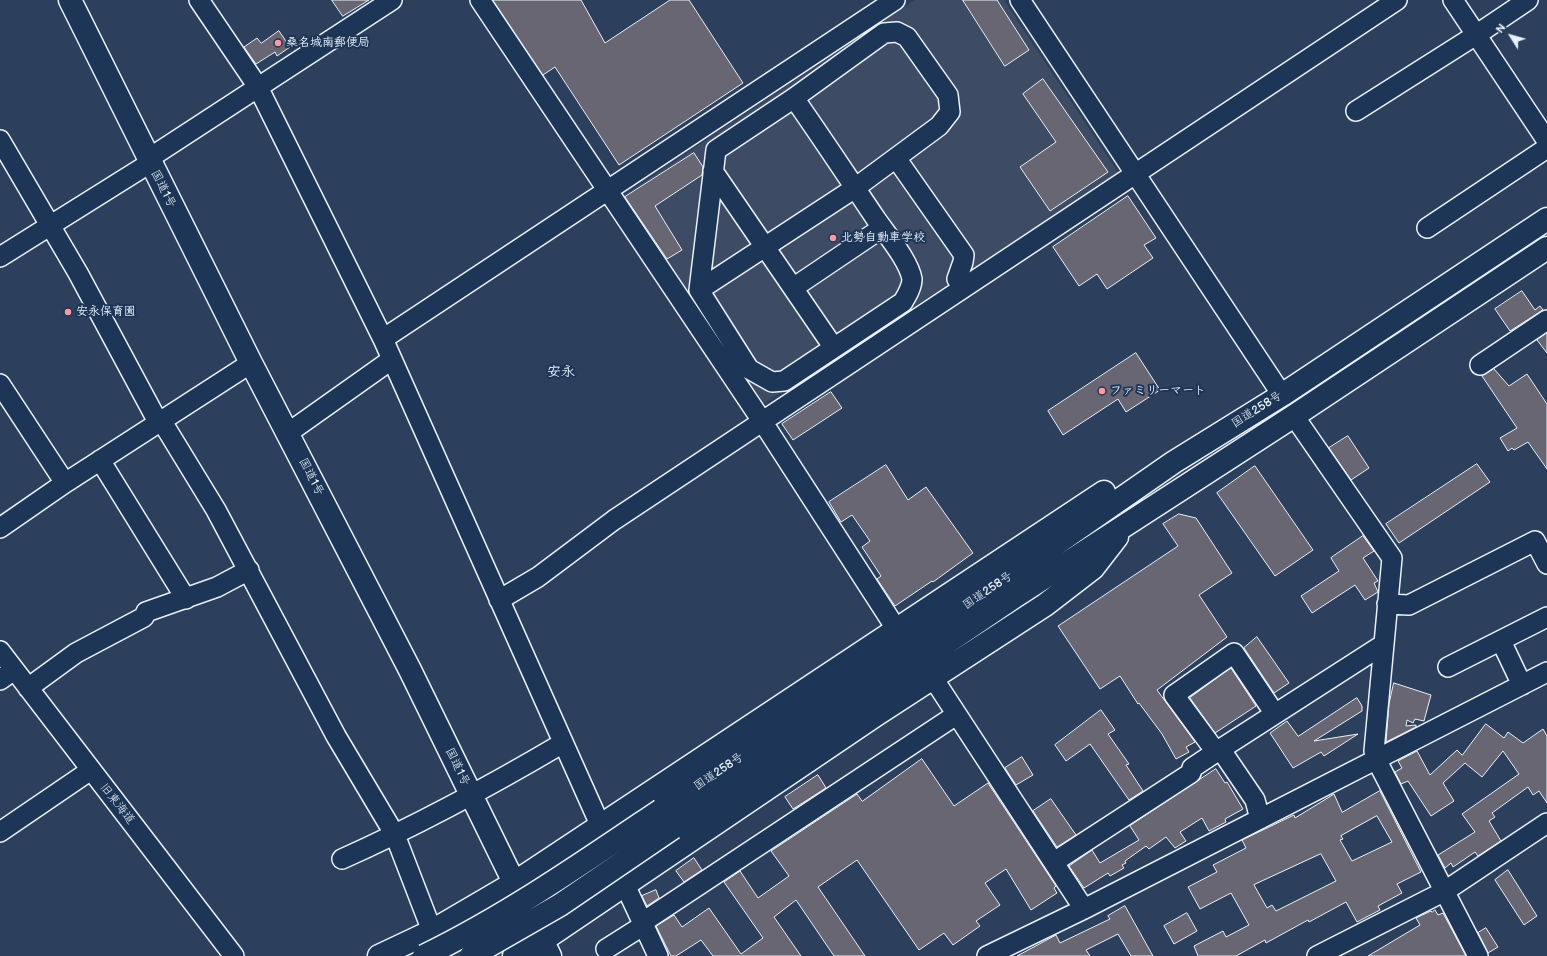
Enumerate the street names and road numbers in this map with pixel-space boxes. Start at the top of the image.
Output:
street label: 国道1号 [147,168,179,210]
street label: 国道258号 [1229,389,1285,431]
street label: 国道1号 [295,456,327,498]
street label: 国道258号 [960,569,1016,613]
street label: 国道1号 [442,746,472,788]
street label: 国道258号 [691,750,747,794]
street label: 旧東海道 [97,781,137,827]

